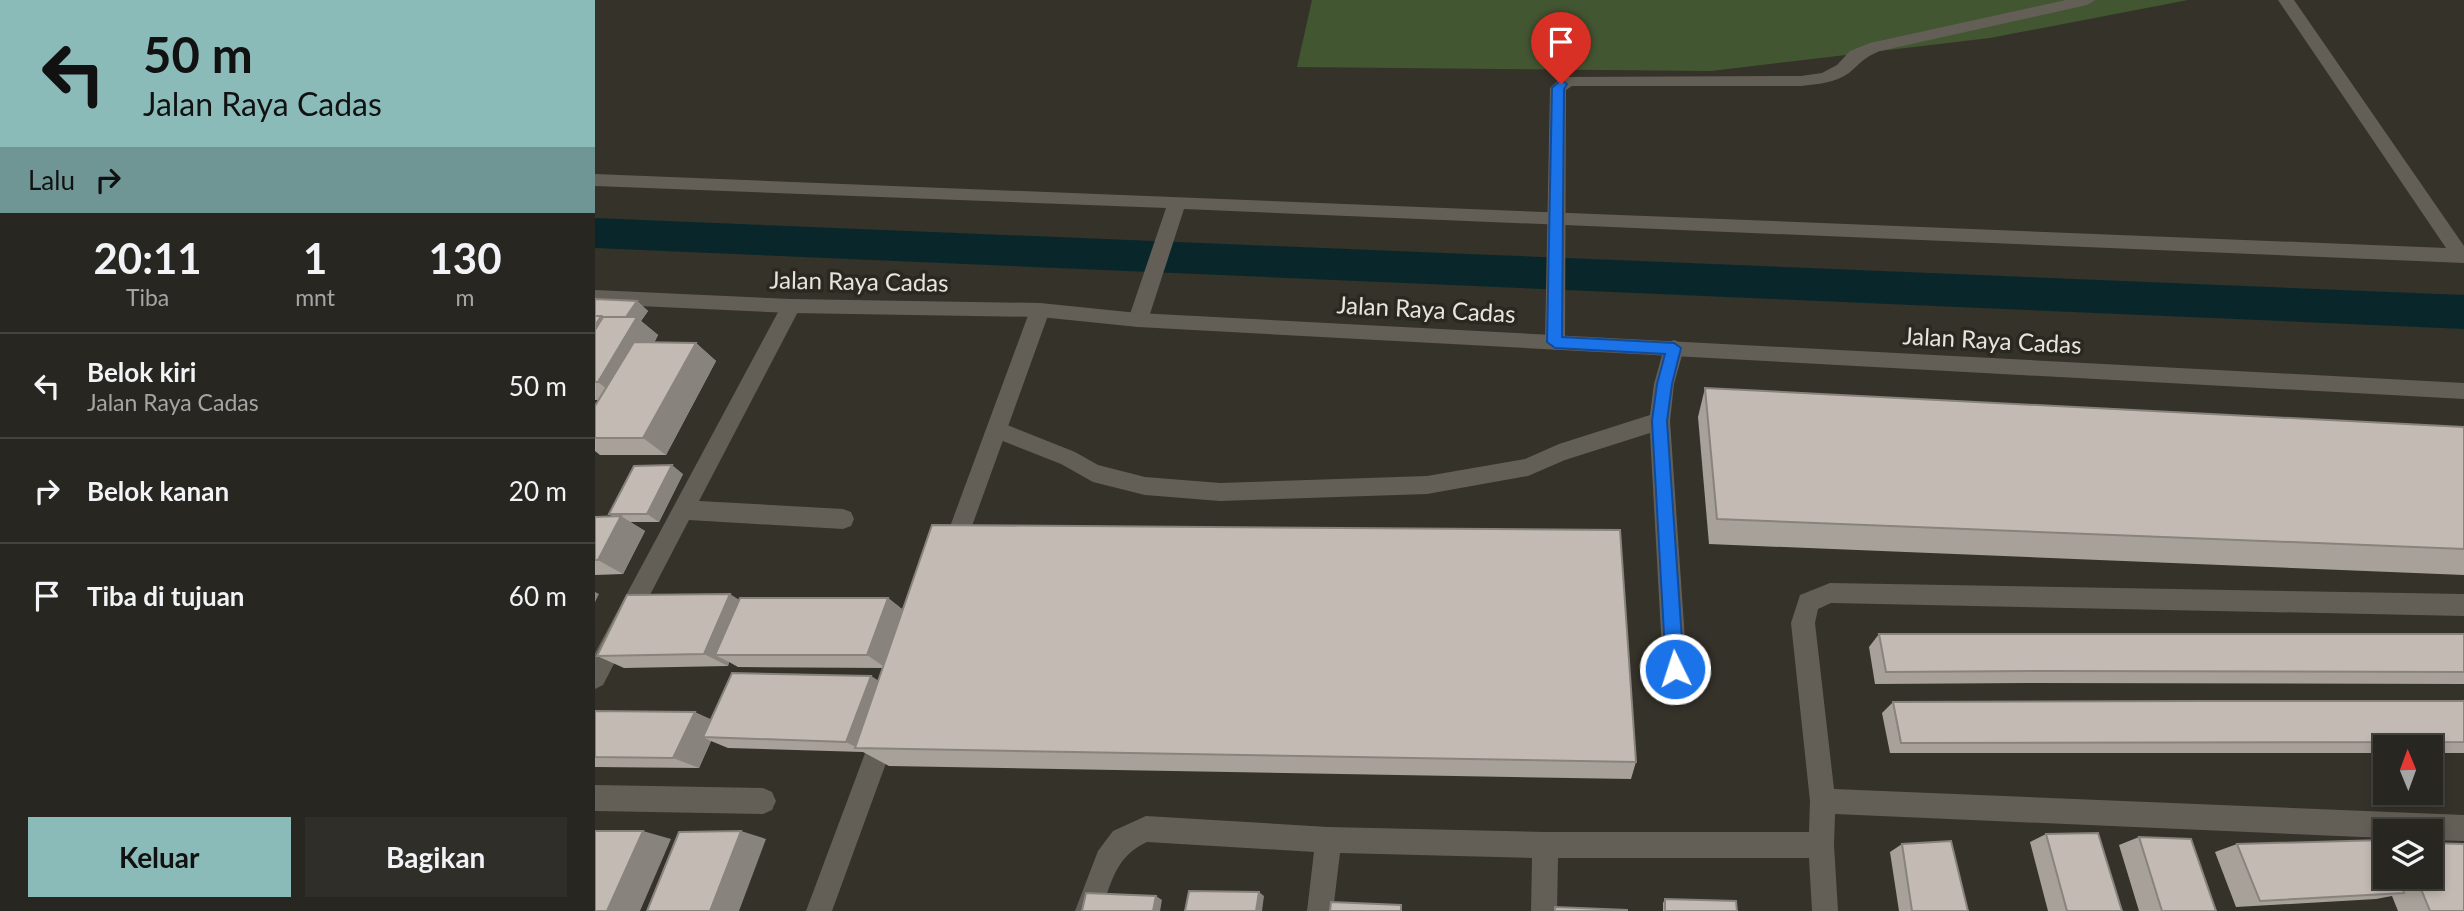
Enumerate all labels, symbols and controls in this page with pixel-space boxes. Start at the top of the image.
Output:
pin [1531,12.0,1591,84]
icon: arrive [1542,23,1580,61]
text: 50 m [143,25,253,83]
icon: left [28,28,119,119]
text: Jalan Raya Cadas [143,84,382,123]
icon: right [89,161,127,199]
text: Lalu [28,164,75,196]
text: 20:11 [93,233,202,283]
text: 1 [303,233,327,283]
text: 130 [428,233,502,283]
street label: Jalan Raya Cadas [769,264,949,297]
text: Tiba [126,283,169,311]
text: mnt [295,283,335,311]
text: m [456,283,474,311]
street label: Jalan Raya Cadas [1336,289,1516,328]
street label: Jalan Raya Cadas [1902,320,2082,359]
text: Belok kiri [87,356,196,388]
icon: left [28,367,66,405]
text: 50 m [509,370,567,402]
text: Jalan Raya Cadas [87,388,259,416]
icon: right [28,472,66,510]
text: Belok kanan [87,475,229,507]
text: 20 m [509,475,567,507]
icon: arrive [28,577,66,615]
text: Tiba di tujuan [87,580,245,612]
text: 60 m [509,580,567,612]
position arrow [1638,632,1712,706]
north arrow [2373,735,2443,805]
map controls [2373,735,2443,889]
button: Keluar [28,817,291,897]
button: Bagikan [305,817,567,897]
button: layers [2373,819,2443,889]

